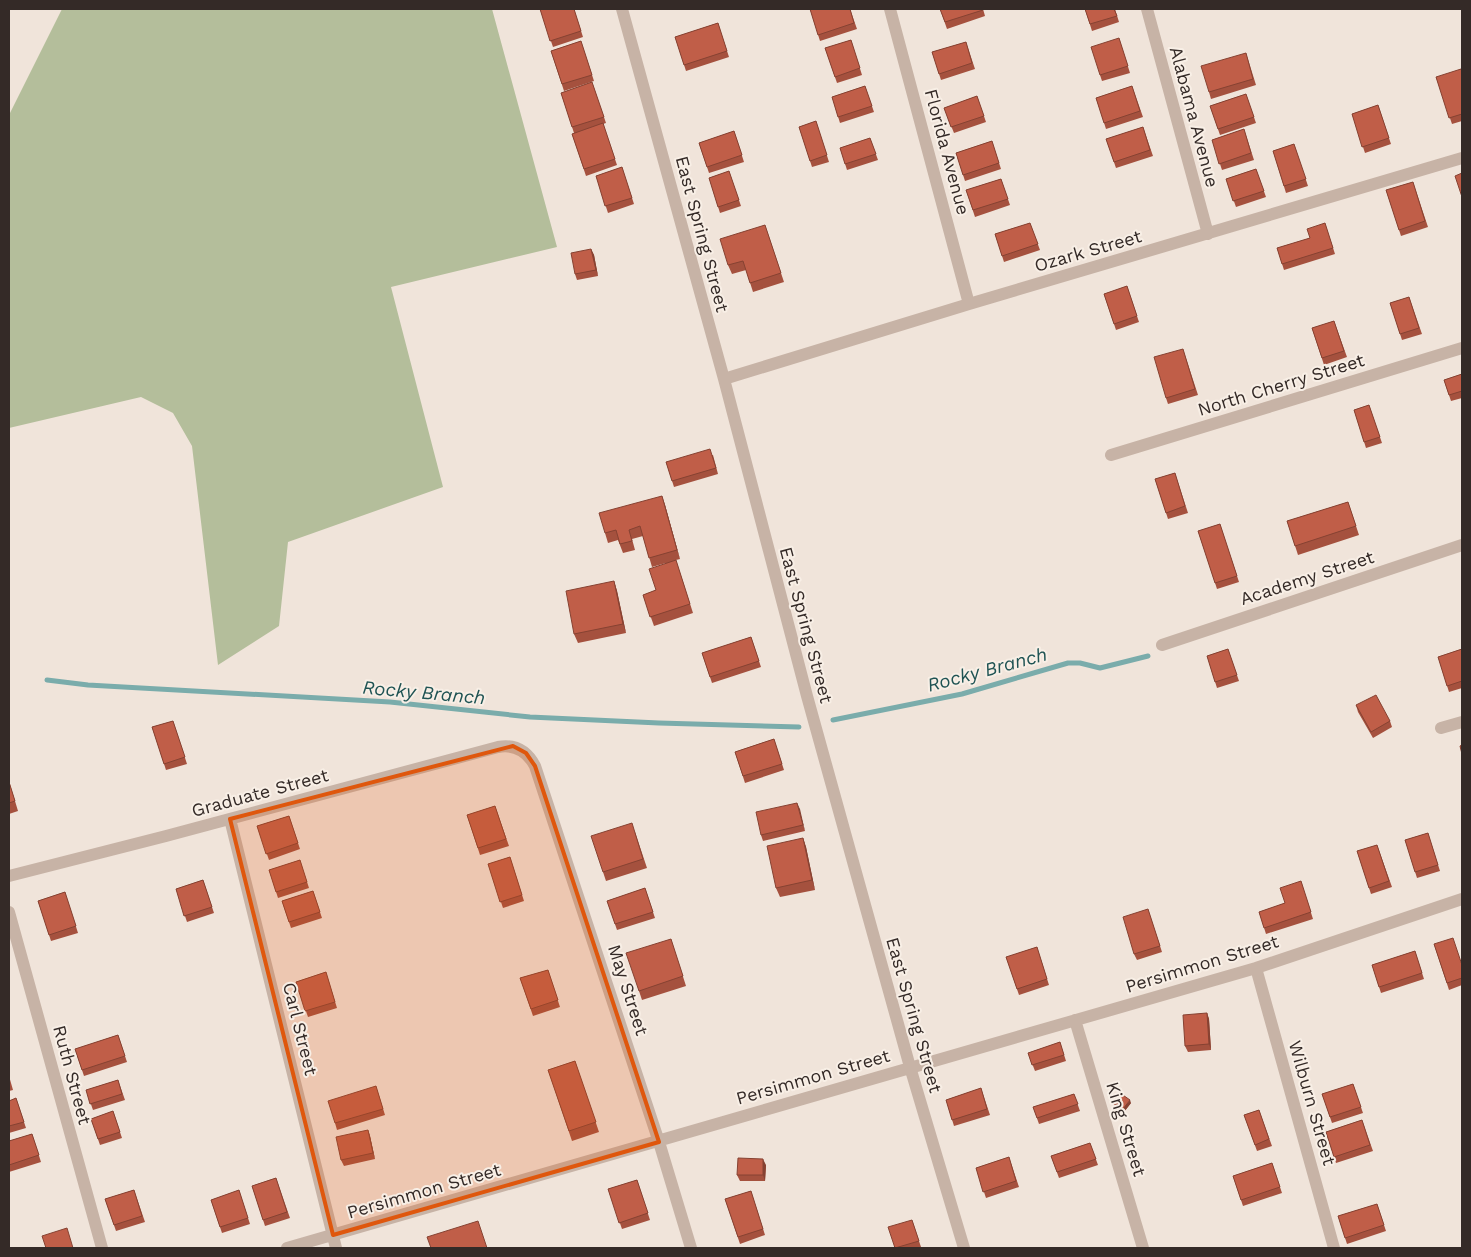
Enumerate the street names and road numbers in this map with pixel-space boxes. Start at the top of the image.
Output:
street label: Alabama Avenue [1166,44,1223,190]
street label: Florida Avenue [921,87,974,217]
street label: East Spring Street [672,154,734,315]
street label: Ozark Street [1032,225,1144,276]
street label: North Cherry Street [1195,349,1367,420]
street label: East Spring Street [776,545,838,706]
street label: Academy Street [1237,546,1377,609]
street label: Graduate Street [189,764,331,821]
street label: Persimmon Street [1123,930,1281,997]
street label: East Spring Street [882,935,947,1095]
street label: May Street [604,942,653,1038]
street label: Carl Street [279,980,322,1078]
street label: Ruth Street [49,1023,96,1127]
street label: Wilburn Street [1285,1038,1340,1168]
street label: Persimmon Street [734,1044,893,1109]
street label: King Street [1102,1079,1151,1179]
street label: Persimmon Street [345,1158,504,1223]

